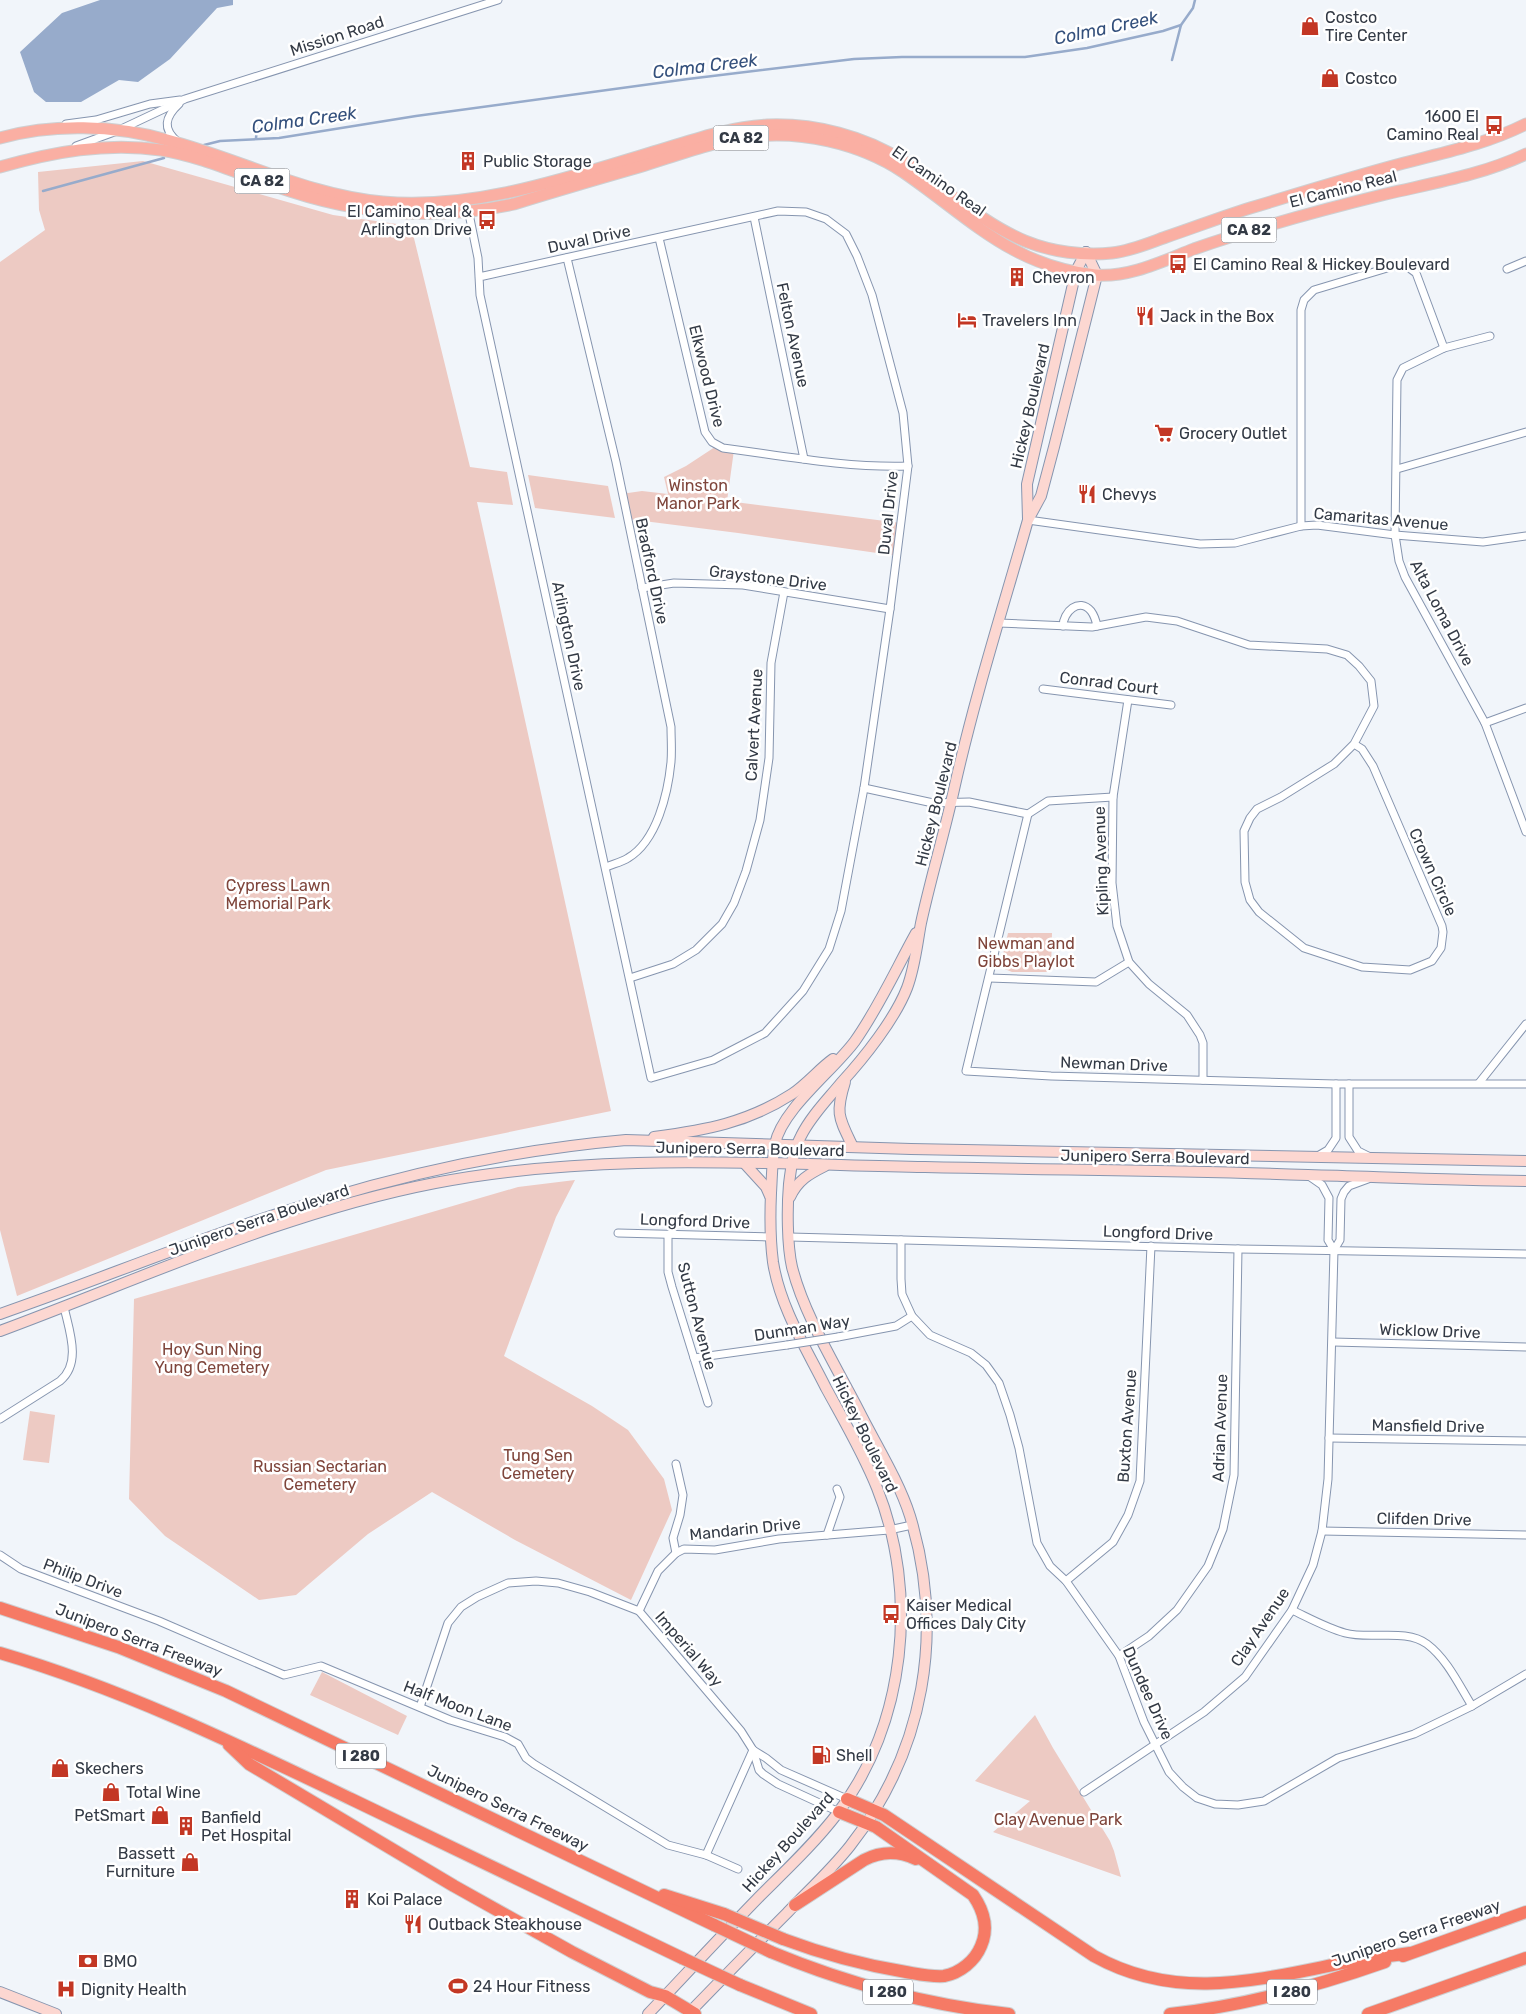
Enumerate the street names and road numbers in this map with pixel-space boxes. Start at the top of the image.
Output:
street label: Mission Road [288,12,386,60]
road number: CA 82 [714,126,768,150]
street label: El Camino Real [889,142,989,220]
street label: El Camino Real [1287,166,1399,212]
road number: CA 82 [234,168,290,194]
road number: CA 82 [1222,218,1276,242]
street label: Duval Drive [546,221,632,257]
street label: Felton Avenue [773,281,813,389]
street label: Elkwood Drive [685,323,729,429]
street label: Hickey Boulevard [1006,342,1054,470]
street label: Duval Drive [874,470,902,556]
street label: Camaritas Avenue [1313,504,1449,534]
street label: Bradford Drive [631,516,673,626]
street label: Alta Loma Drive [1406,557,1478,669]
street label: Graystone Drive [708,561,828,595]
street label: Arlington Drive [548,580,590,692]
street label: Calvert Avenue [742,668,766,782]
street label: Conrad Court [1058,668,1160,698]
street label: Hickey Boulevard [911,740,961,868]
street label: Kipling Avenue [1090,806,1112,916]
street label: Crown Circle [1405,825,1461,919]
street label: Newman Drive [1060,1053,1168,1075]
street label: Junipero Serra Boulevard [655,1138,845,1160]
street label: Junipero Serra Boulevard [1060,1146,1250,1168]
street label: Junipero Serra Boulevard [166,1180,352,1260]
street label: Longford Drive [640,1210,750,1232]
street label: Longford Drive [1103,1222,1213,1244]
street label: Sutton Avenue [674,1260,720,1372]
street label: Dunman Way [753,1311,851,1345]
street label: Wicklow Drive [1379,1320,1481,1342]
street label: Buxton Avenue [1114,1369,1140,1483]
street label: Hickey Boulevard [828,1372,902,1496]
street label: Adrian Avenue [1209,1374,1231,1482]
street label: Mansfield Drive [1371,1416,1485,1436]
street label: Clifden Drive [1376,1509,1472,1529]
street label: Mandarin Drive [688,1514,802,1544]
street label: Philip Drive [41,1554,125,1602]
street label: Clay Avenue [1227,1584,1293,1670]
street label: Junipero Serra Freeway [53,1599,225,1681]
street label: Imperial Way [651,1608,727,1691]
street label: Dundee Drive [1119,1643,1177,1743]
street label: Half Moon Lane [401,1677,515,1735]
road number: I 280 [336,1744,386,1768]
street label: Junipero Serra Freeway [424,1761,592,1855]
street label: Hickey Boulevard [738,1788,838,1896]
street label: Junipero Serra Freeway [1329,1895,1503,1971]
road number: I 280 [863,1980,913,2004]
road number: I 280 [1267,1980,1317,2004]

